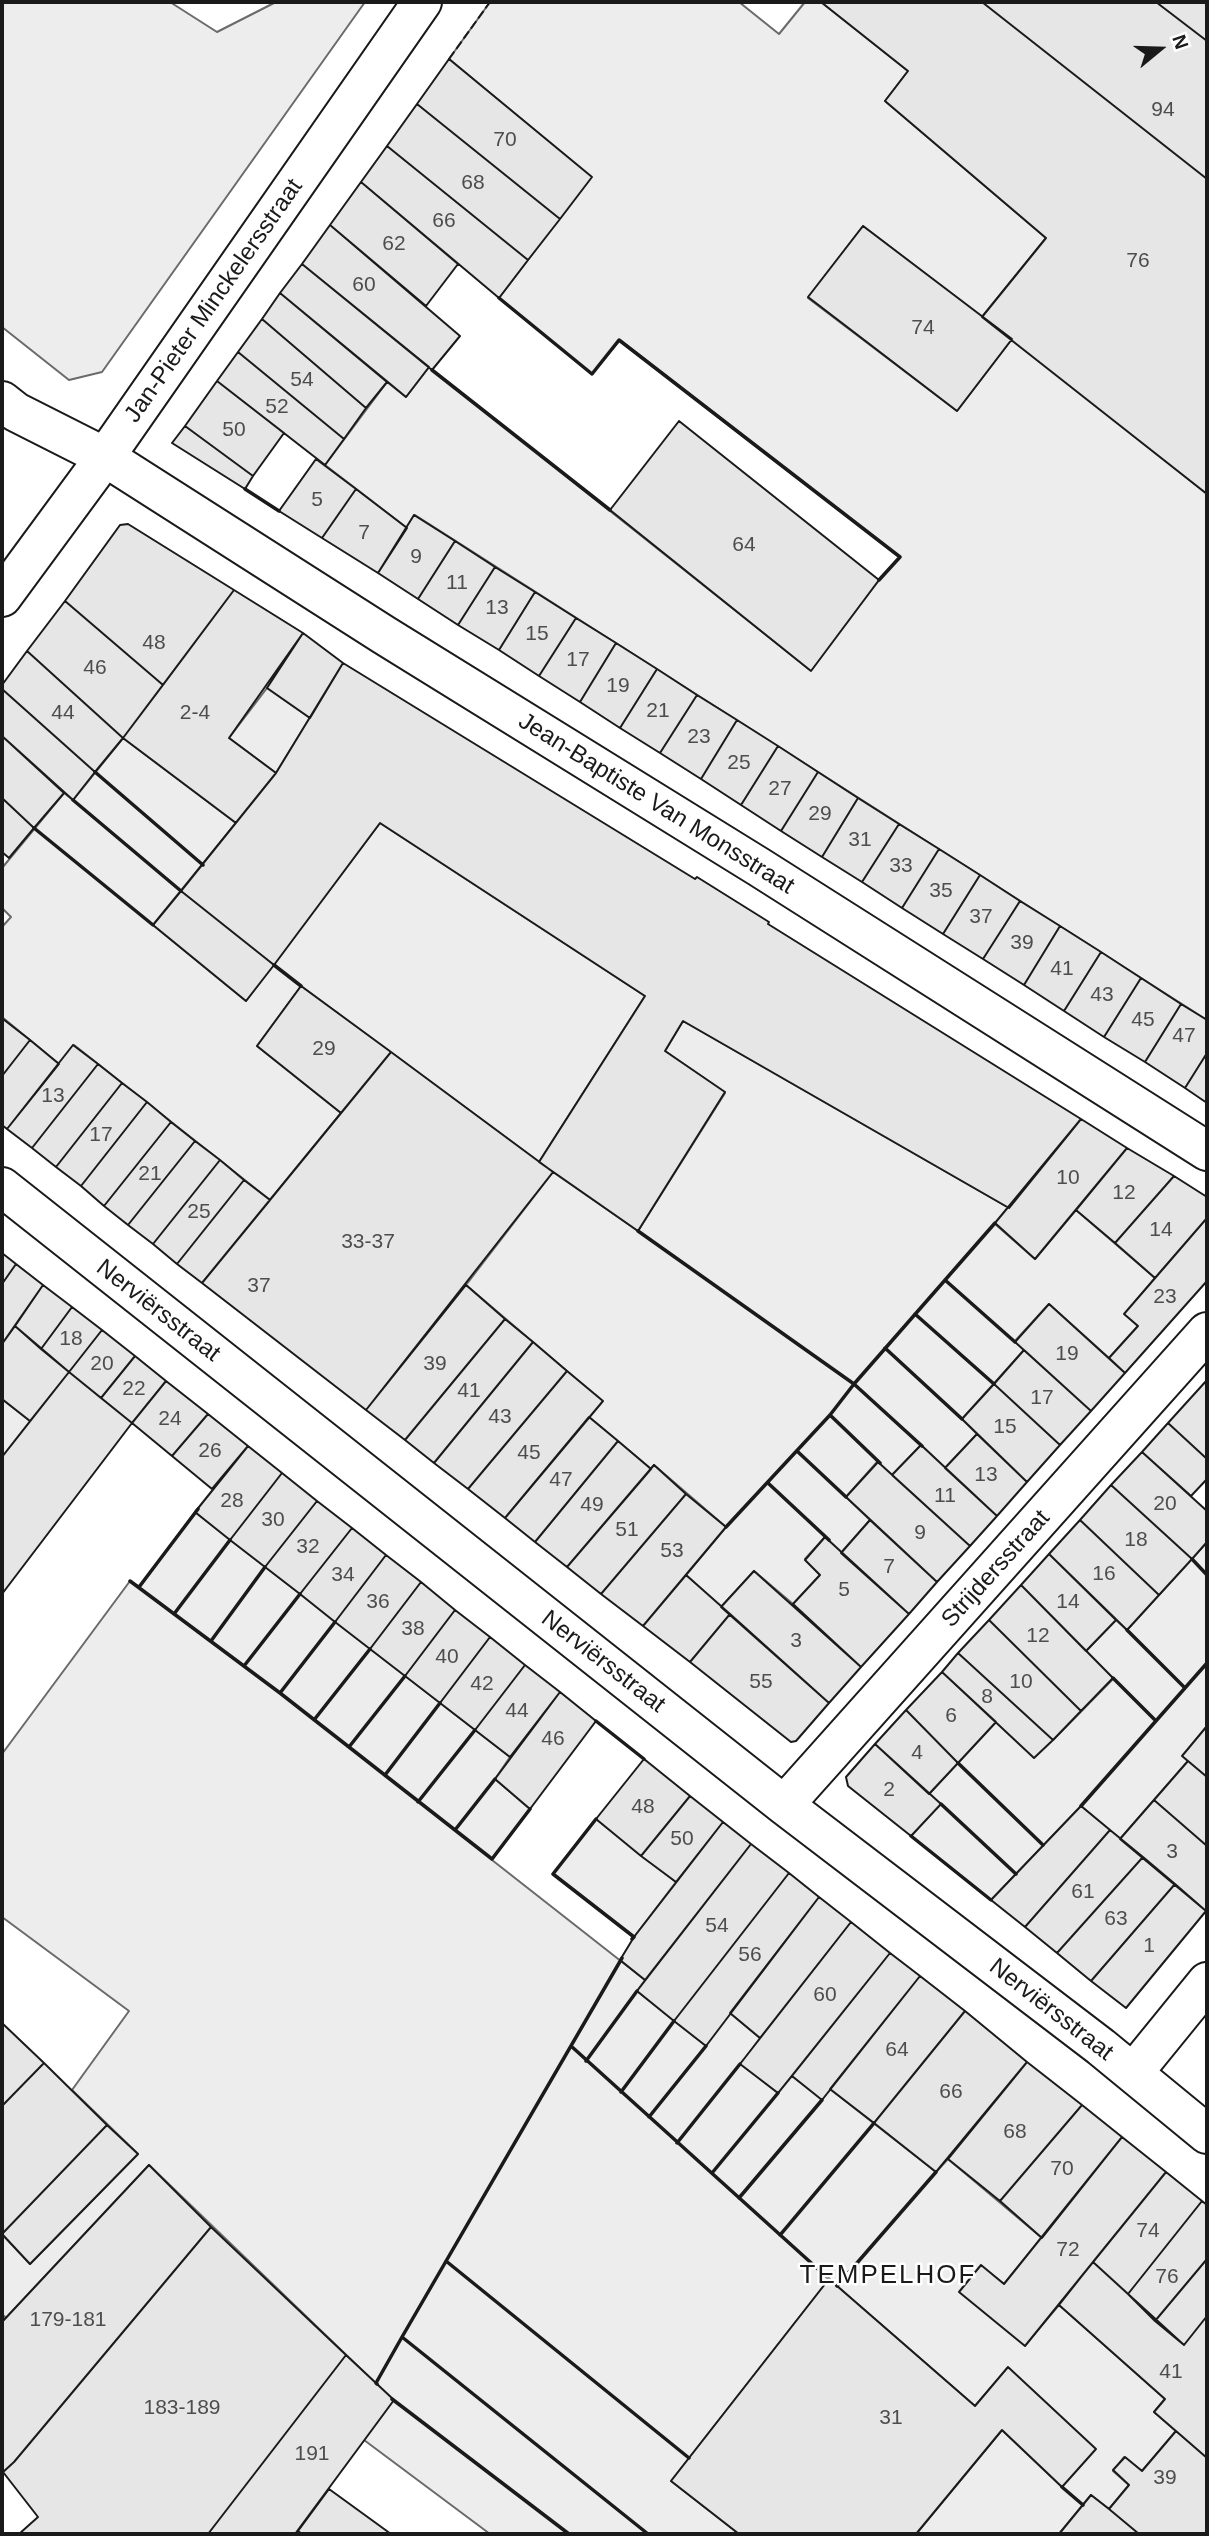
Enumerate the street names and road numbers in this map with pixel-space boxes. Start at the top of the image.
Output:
street label: Jan-Pieter Minckelersstraat [119,174,309,428]
street label: Jean-Baptiste Van Monsstraat [513,707,799,901]
street label: Nerviërsstraat [90,1254,226,1368]
street label: Strijdersstraat [936,1504,1056,1634]
street label: Nerviërsstraat [535,1605,671,1719]
street label: Nerviërsstraat [983,1953,1119,2067]

